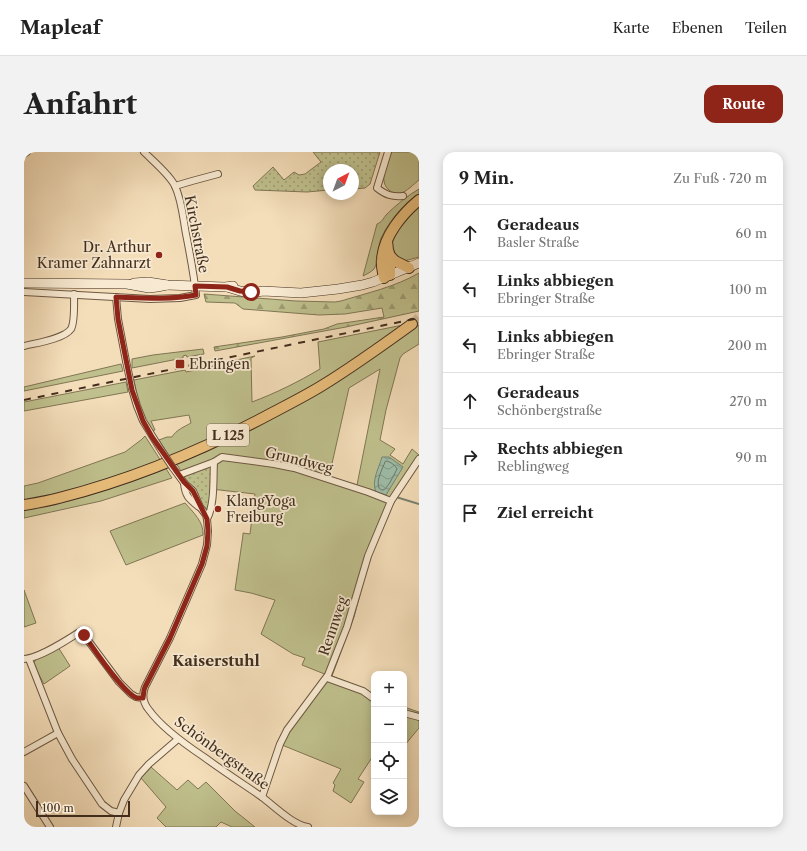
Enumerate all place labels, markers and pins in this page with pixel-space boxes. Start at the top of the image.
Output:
place label: Dr. Arthur Kramer Zahnarzt [37,238,151,272]
marker: Dr. Arthur Kramer Zahnarzt [154,250,164,260]
place label: Ebringen [189,355,250,373]
marker: Ebringen [174,358,186,370]
place label: KlangYoga Freiburg [226,492,296,526]
marker: KlangYoga Freiburg [213,504,223,514]

